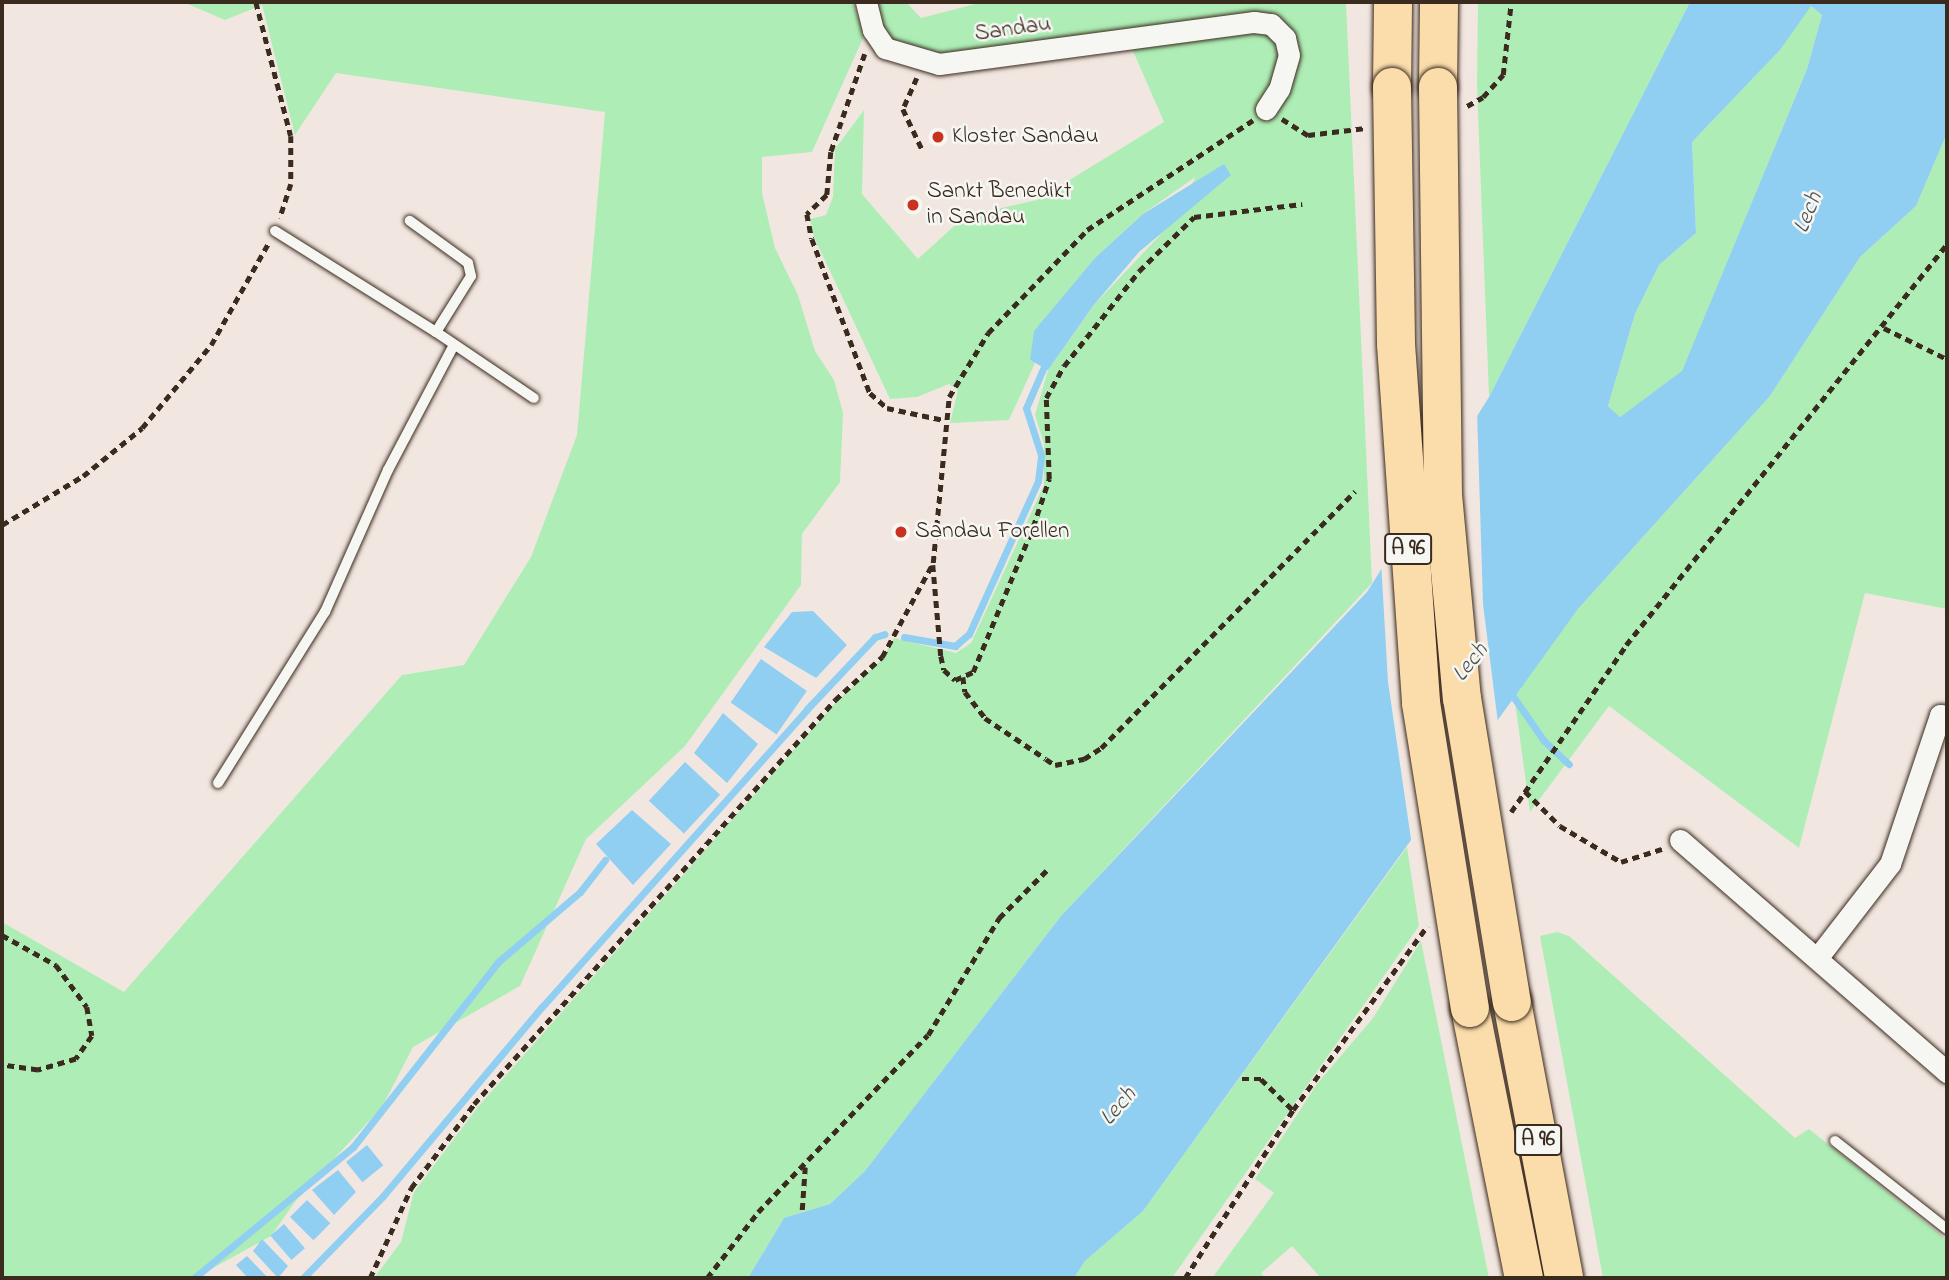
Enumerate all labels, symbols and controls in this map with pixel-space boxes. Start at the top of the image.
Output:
street label: Sandau [973,11,1053,49]
place label: Kloster Sandau [952,123,1099,151]
marker: Kloster Sandau [930,129,946,145]
place label: Sankt Benedikt in Sandau [927,178,1071,232]
water label: Lech [1788,188,1830,238]
marker: Sankt Benedikt in Sandau [905,197,921,213]
place label: Sandau Forellen [915,518,1069,546]
marker: Sandau Forellen [893,524,909,540]
road number: A 96 [1384,532,1432,566]
water label: Lech [1447,638,1495,688]
water label: Lech [1094,1082,1144,1132]
road number: A 96 [1514,1122,1562,1158]

